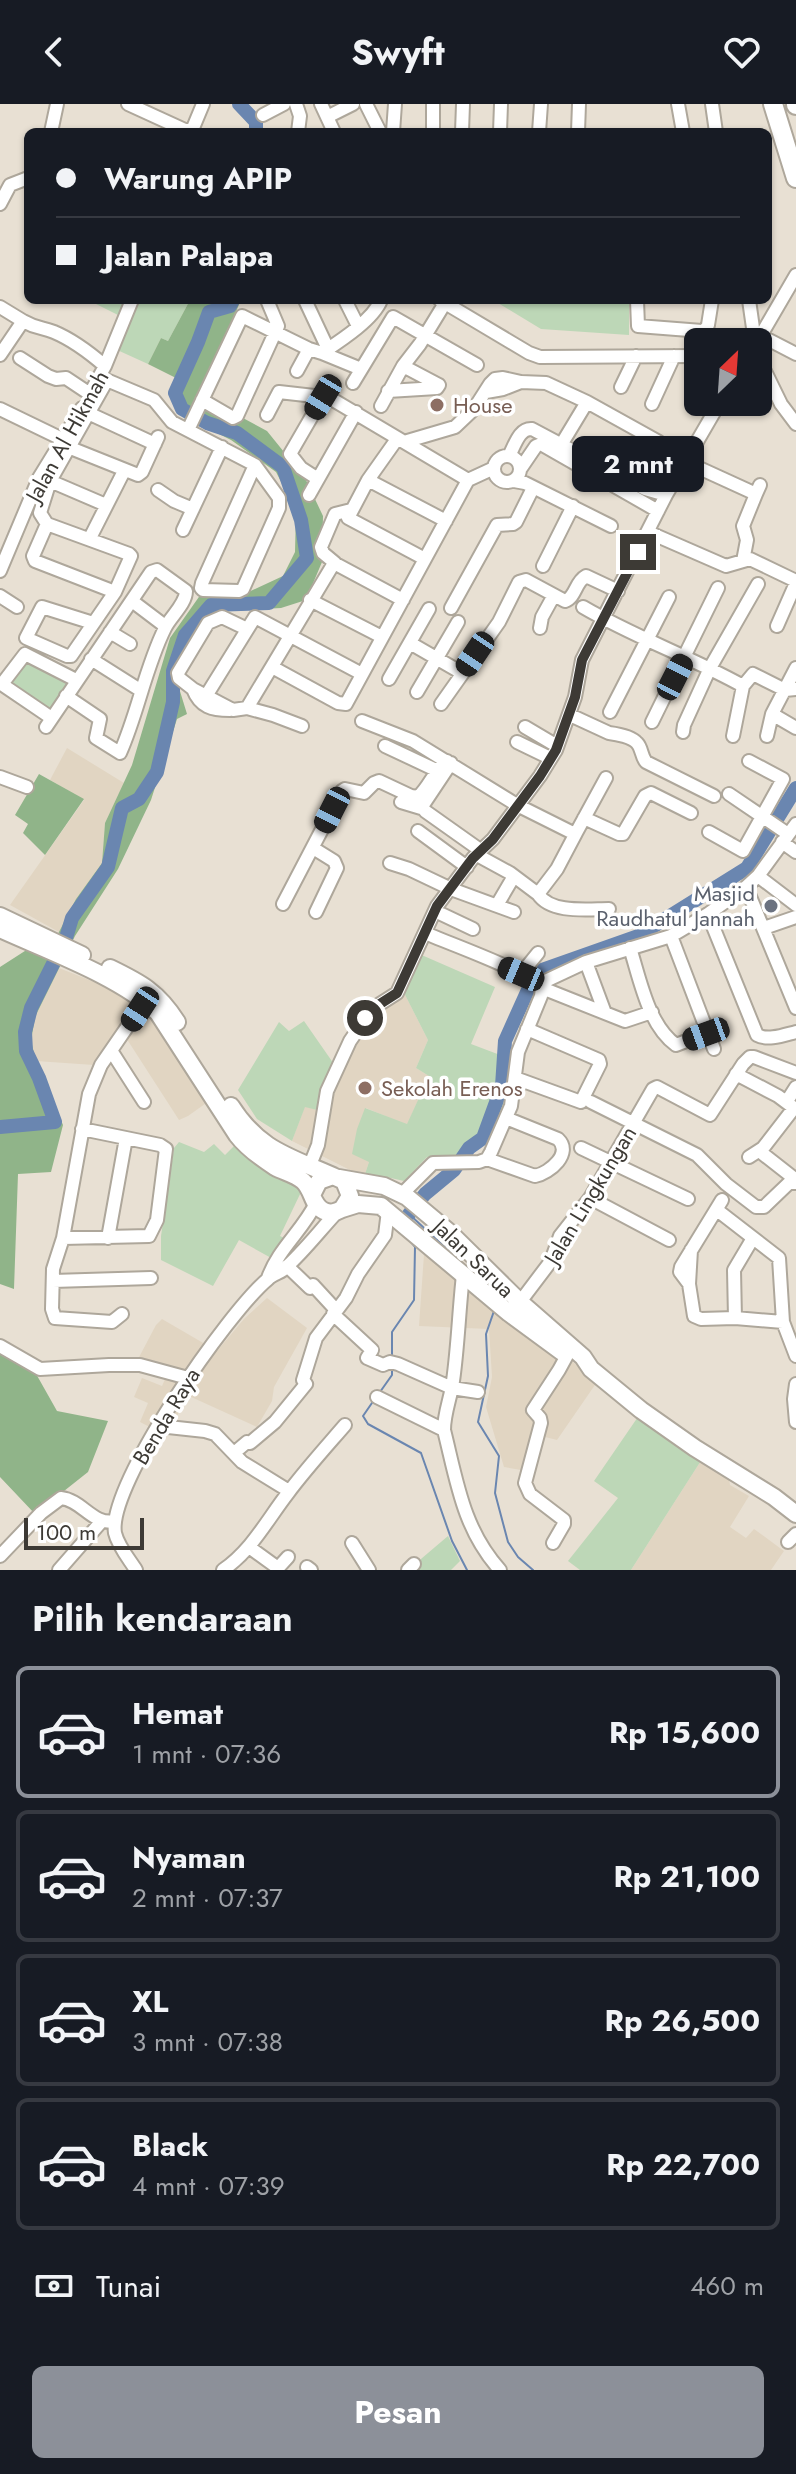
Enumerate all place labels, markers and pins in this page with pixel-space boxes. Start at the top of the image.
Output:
place label: House [453,389,513,421]
marker: House [428,396,446,414]
place label: Masjid Raudhatul Jannah [596,877,755,934]
marker: Masjid Raudhatul Jannah [762,897,780,915]
place label: Sekolah Erenos [381,1072,523,1104]
marker: Sekolah Erenos [356,1079,374,1097]

